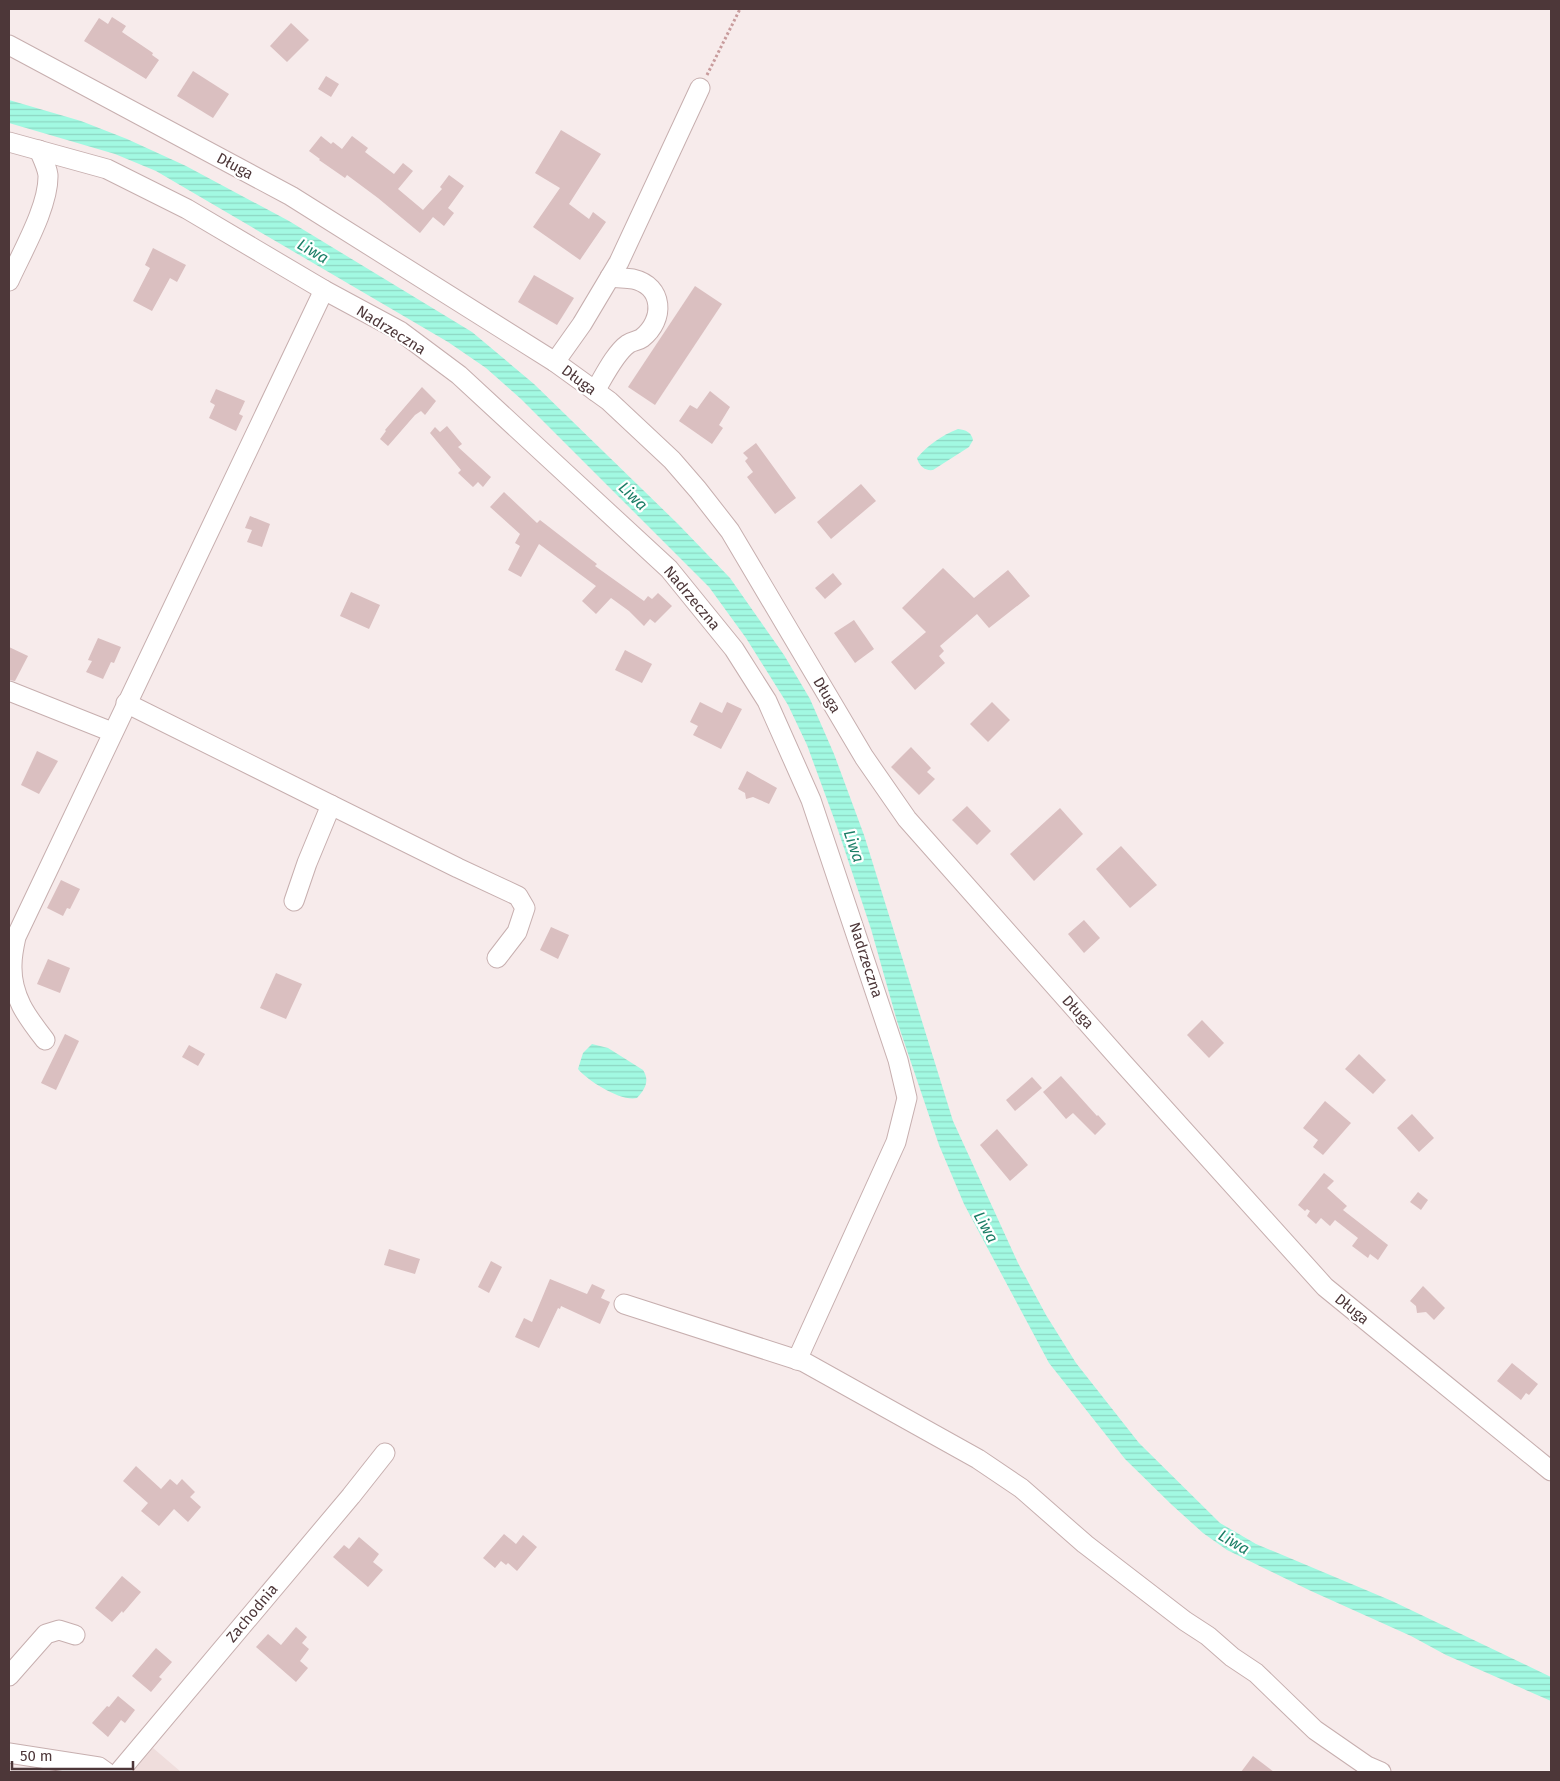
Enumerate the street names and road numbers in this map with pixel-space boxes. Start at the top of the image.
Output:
street label: Długa [214,149,256,183]
street label: Nadrzeczna [353,302,429,358]
street label: Długa [558,361,600,399]
street label: Nadrzeczna [660,562,724,634]
street label: Długa [809,674,845,716]
street label: Nadrzeczna [845,920,887,1000]
street label: Długa [1058,992,1098,1032]
street label: Długa [1331,1290,1373,1328]
street label: Zachodnia [222,1580,282,1646]

